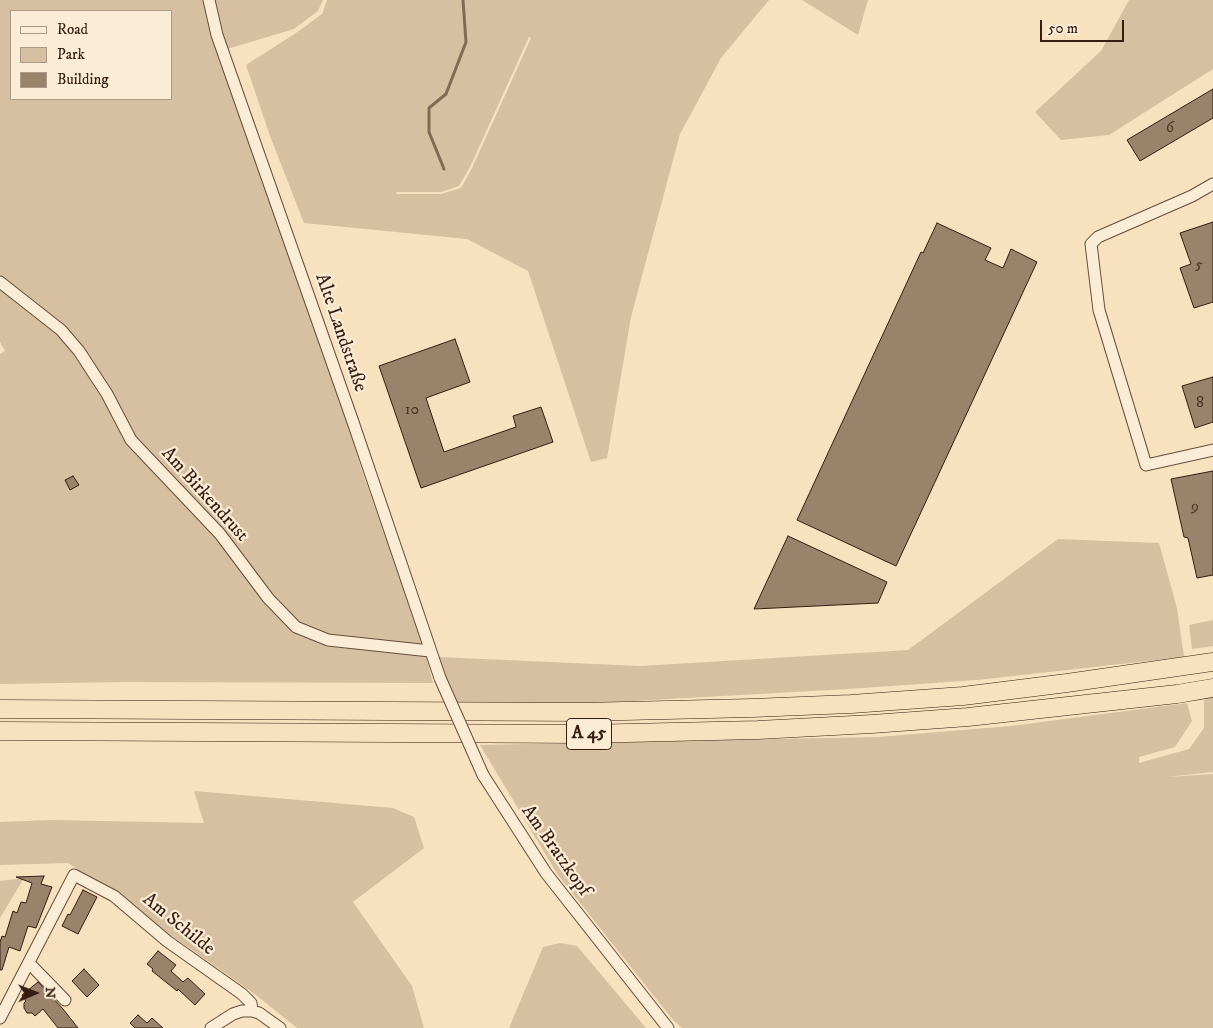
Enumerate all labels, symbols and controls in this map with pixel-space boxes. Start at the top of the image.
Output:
legend [10,10,172,100]
scale bar [1043,10,1127,42]
text: 50 m [1048,19,1078,38]
text: Road [57,20,88,39]
text: Park [57,45,85,64]
text: Building [57,70,109,89]
house number: 6 [1166,119,1174,139]
house number: 5 [1195,256,1203,276]
street label: Alte Landstraße [309,271,371,395]
house number: 8 [1196,394,1204,414]
house number: 10 [405,401,419,421]
street label: Am Birkendrust [156,443,252,547]
house number: 9 [1191,498,1199,518]
road number: A 45 [566,719,612,750]
street label: Am Bratzkopf [515,801,595,901]
street label: Am Schilde [137,889,219,961]
north arrow [10,968,60,1018]
text: N [41,987,59,999]

